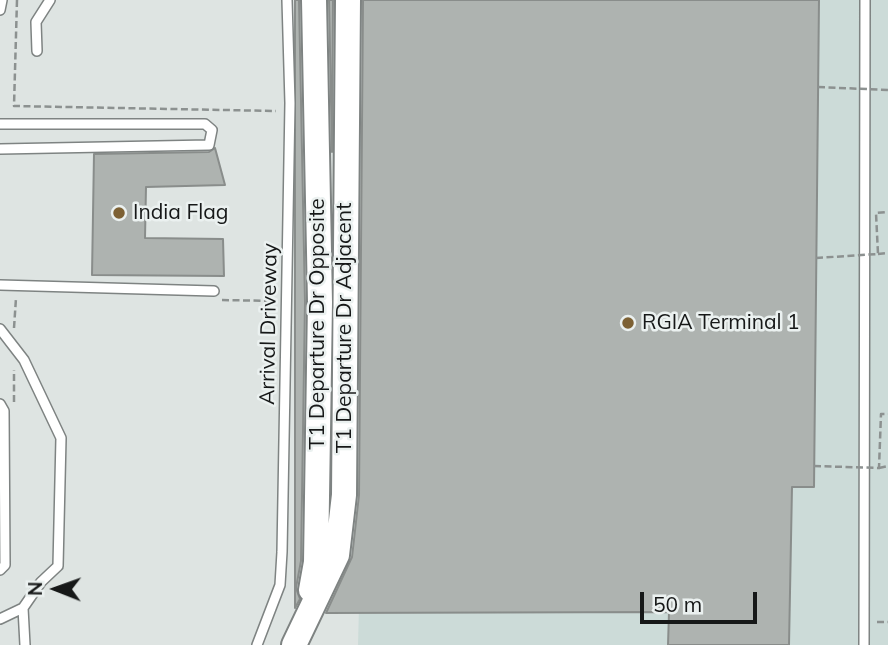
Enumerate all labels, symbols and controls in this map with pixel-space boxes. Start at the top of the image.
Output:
street label: T1 Departure Dr Opposite [305,198,331,450]
place label: India Flag [133,200,228,226]
street label: T1 Departure Dr Adjacent [332,203,358,453]
marker: India Flag [111,205,127,221]
street label: Arrival Driveway [255,243,283,405]
place label: RGIA Terminal 1 [642,310,800,336]
marker: RGIA Terminal 1 [620,315,636,331]
north arrow [21,554,91,624]
scale bar [643,578,760,622]
text: N [23,581,47,596]
text: 50 m [653,591,702,617]

